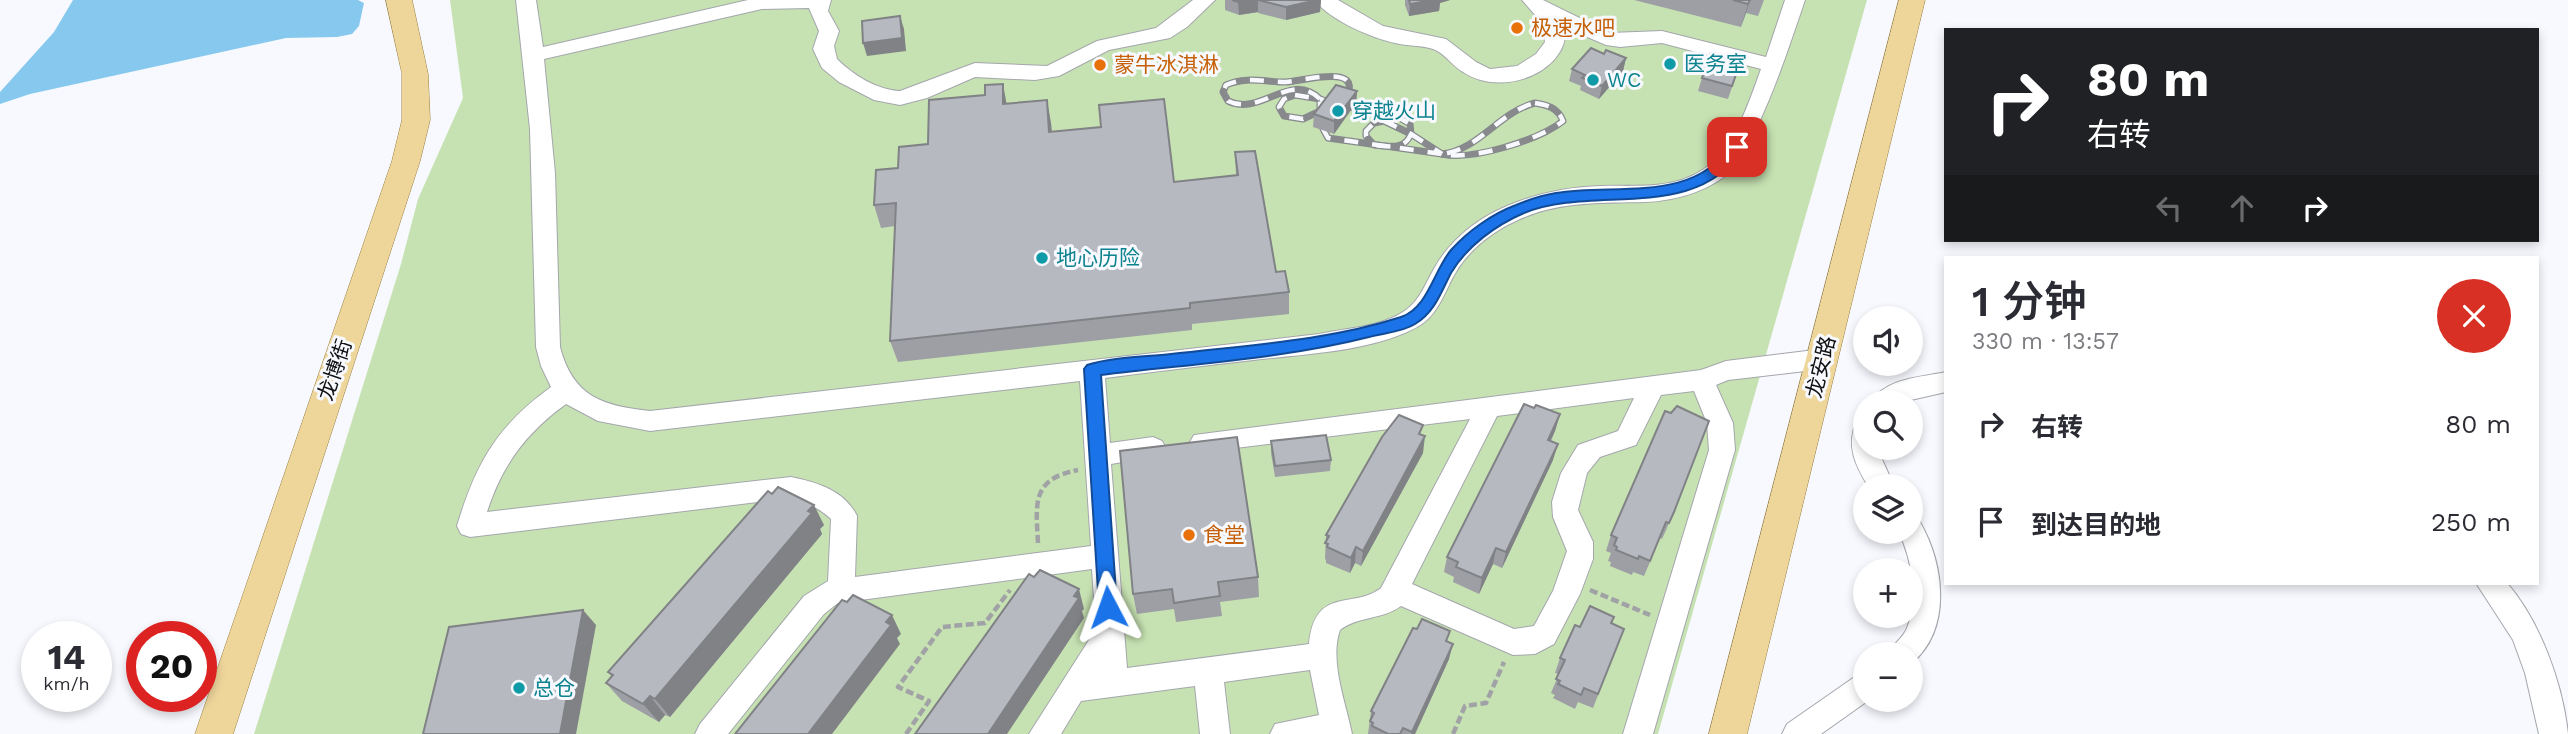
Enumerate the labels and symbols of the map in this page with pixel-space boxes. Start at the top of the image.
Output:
place label: 极速水吧 [1531,15,1615,40]
marker: 极速水吧 [1509,20,1525,36]
place label: 医务室 [1684,51,1747,76]
place label: 蒙牛冰淇淋 [1114,52,1219,77]
marker: 医务室 [1662,56,1678,72]
marker: 蒙牛冰淇淋 [1092,57,1108,73]
place label: WC [1607,67,1641,92]
marker: WC [1585,72,1601,88]
place label: 穿越火山 [1352,98,1436,123]
marker: 穿越火山 [1330,103,1346,119]
pin [1707,117,1767,177]
place label: 地心历险 [1056,245,1140,270]
marker: 地心历险 [1034,250,1050,266]
street label: 龙安路 [1801,333,1840,400]
street label: 龙博街 [312,336,357,404]
place label: 食堂 [1203,522,1245,547]
marker: 食堂 [1181,527,1197,543]
position arrow [1071,570,1145,644]
speed limit sign: 20 [126,621,217,712]
place label: 总仓 [533,675,575,700]
marker: 总仓 [511,680,527,696]

